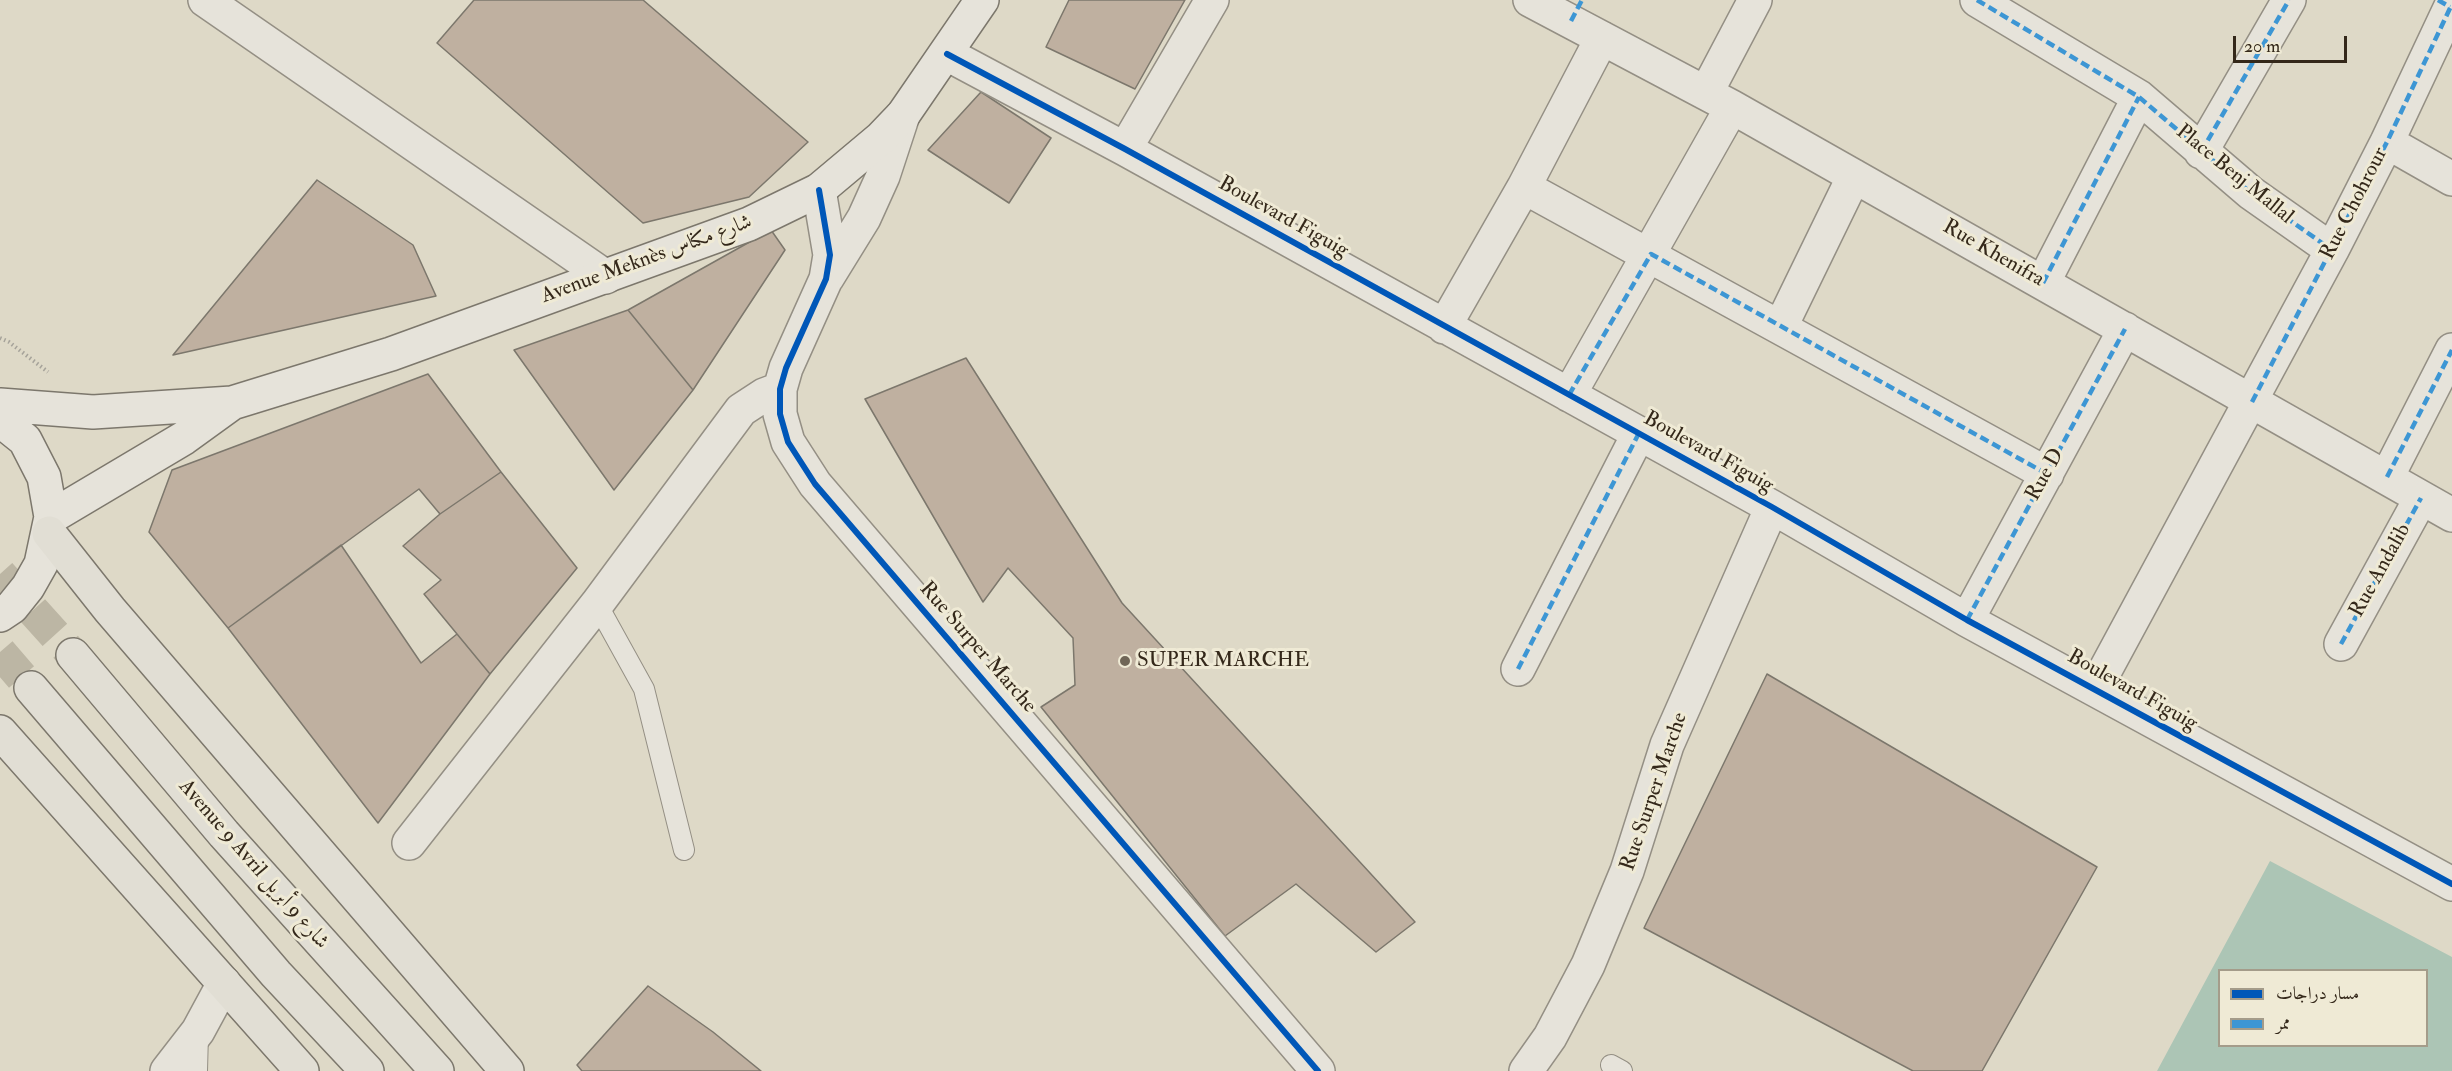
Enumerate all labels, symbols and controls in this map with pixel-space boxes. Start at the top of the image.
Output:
scale bar [2236,24,2350,62]
text: 20 m [2244,35,2280,58]
street label: Place Benj Mallal [2170,120,2298,230]
street label: Rue Chohrour [2316,144,2394,264]
street label: Boulevard Figuig [1214,172,1352,264]
street label: Avenue Meknès شارع مكناس [538,210,756,310]
street label: Rue Khenifra [1938,215,2048,293]
street label: Boulevard Figuig [1639,407,1777,499]
street label: Rue D [2021,444,2071,506]
street label: Rue Andalib [2345,520,2417,622]
street label: Rue Surper Marche [913,577,1041,719]
street label: Boulevard Figuig [2063,645,2201,737]
place label: SUPER MARCHE [1137,648,1309,674]
marker: SUPER MARCHE [1118,654,1132,668]
street label: Rue Surper Marche [1616,710,1694,874]
street label: Avenue 9 Avril شارع 9 أبريل [172,775,334,955]
legend [2218,969,2428,1047]
text: مسار دراجات [2276,982,2359,1005]
text: ممر [2276,1012,2290,1035]

